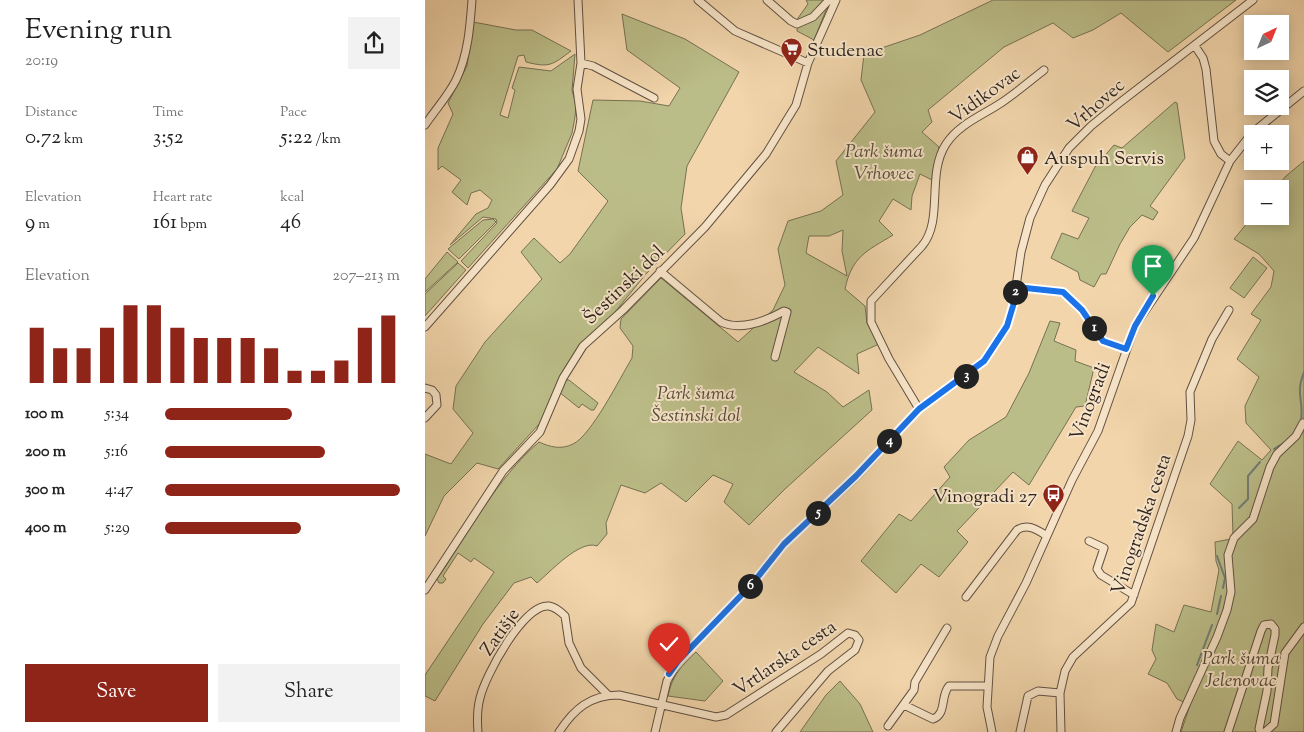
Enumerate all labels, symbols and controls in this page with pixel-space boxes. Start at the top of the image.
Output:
text: Evening run [25,11,172,51]
north arrow [1244,15,1289,60]
map controls [1244,15,1289,225]
button: share [348,17,400,69]
supermarket icon: Studenac [779,37,803,68]
place label: Studenac [807,38,884,65]
text: 20:19 [25,50,58,73]
street label: Vidikovac [944,61,1027,131]
button: layers [1244,70,1289,115]
street label: Vrhovec [1062,73,1132,139]
text: Distance [25,103,78,123]
text: Time [153,103,184,123]
text: Pace [280,103,307,123]
text: 0.72 [25,123,61,153]
text: 3:52 [153,123,184,153]
text: 5:22 [280,123,313,153]
button: + [1244,125,1289,170]
text: km [61,130,83,150]
text: /km [313,130,341,150]
park label: Park šuma Vrhovec [845,139,923,188]
shop icon: Auspuh Servis [1016,145,1040,176]
place label: Auspuh Servis [1044,146,1164,173]
button: − [1244,180,1289,225]
text: Elevation [25,188,82,208]
text: Heart rate [153,188,212,208]
text: kcal [280,188,304,208]
text: 9 [25,208,35,238]
text: 161 [153,208,177,238]
text: 46 [280,208,301,238]
text: m [35,215,50,235]
text: bpm [177,215,207,235]
street label: Šestinski dol [578,240,672,332]
pin [1132,245,1174,296]
icon: arrive [1139,252,1167,280]
text: Elevation [25,265,90,288]
text: 207–213 m [332,265,400,288]
pin: 2 [1003,280,1027,304]
text: 2 [1012,282,1019,302]
pin: 1 [1081,316,1107,340]
text: 1 [1092,318,1097,338]
street label: Vinogradi [1064,359,1119,445]
pin: 3 [953,364,979,388]
text: 3 [964,366,969,386]
park label: Park šuma Šestinski dol [651,381,741,430]
text: 100 m [25,403,64,426]
text: 5:34 [105,403,129,426]
pin: 4 [877,428,901,454]
text: 4 [886,431,893,451]
text: 200 m [25,441,66,464]
text: 5:16 [105,441,128,464]
street label: Vinogradska cesta [1106,450,1179,599]
text: 300 m [25,479,65,502]
text: 4:47 [105,479,133,502]
bus stop icon: Vinogradi 27 [1041,483,1065,514]
place label: Vinogradi 27 [932,484,1037,511]
pin: 5 [805,500,831,526]
text: 5 [816,503,821,523]
text: 400 m [25,517,67,540]
text: 5:29 [105,517,130,540]
pin: 6 [737,574,763,598]
text: 6 [747,576,754,596]
street label: Zatišje [475,603,527,662]
street label: Vrtlarska cesta [728,614,843,704]
pin [648,623,690,674]
icon: check [655,630,683,658]
park label: Park šuma Jelenovac [1202,646,1280,695]
button: Save [25,664,208,722]
button: Share [218,664,400,722]

